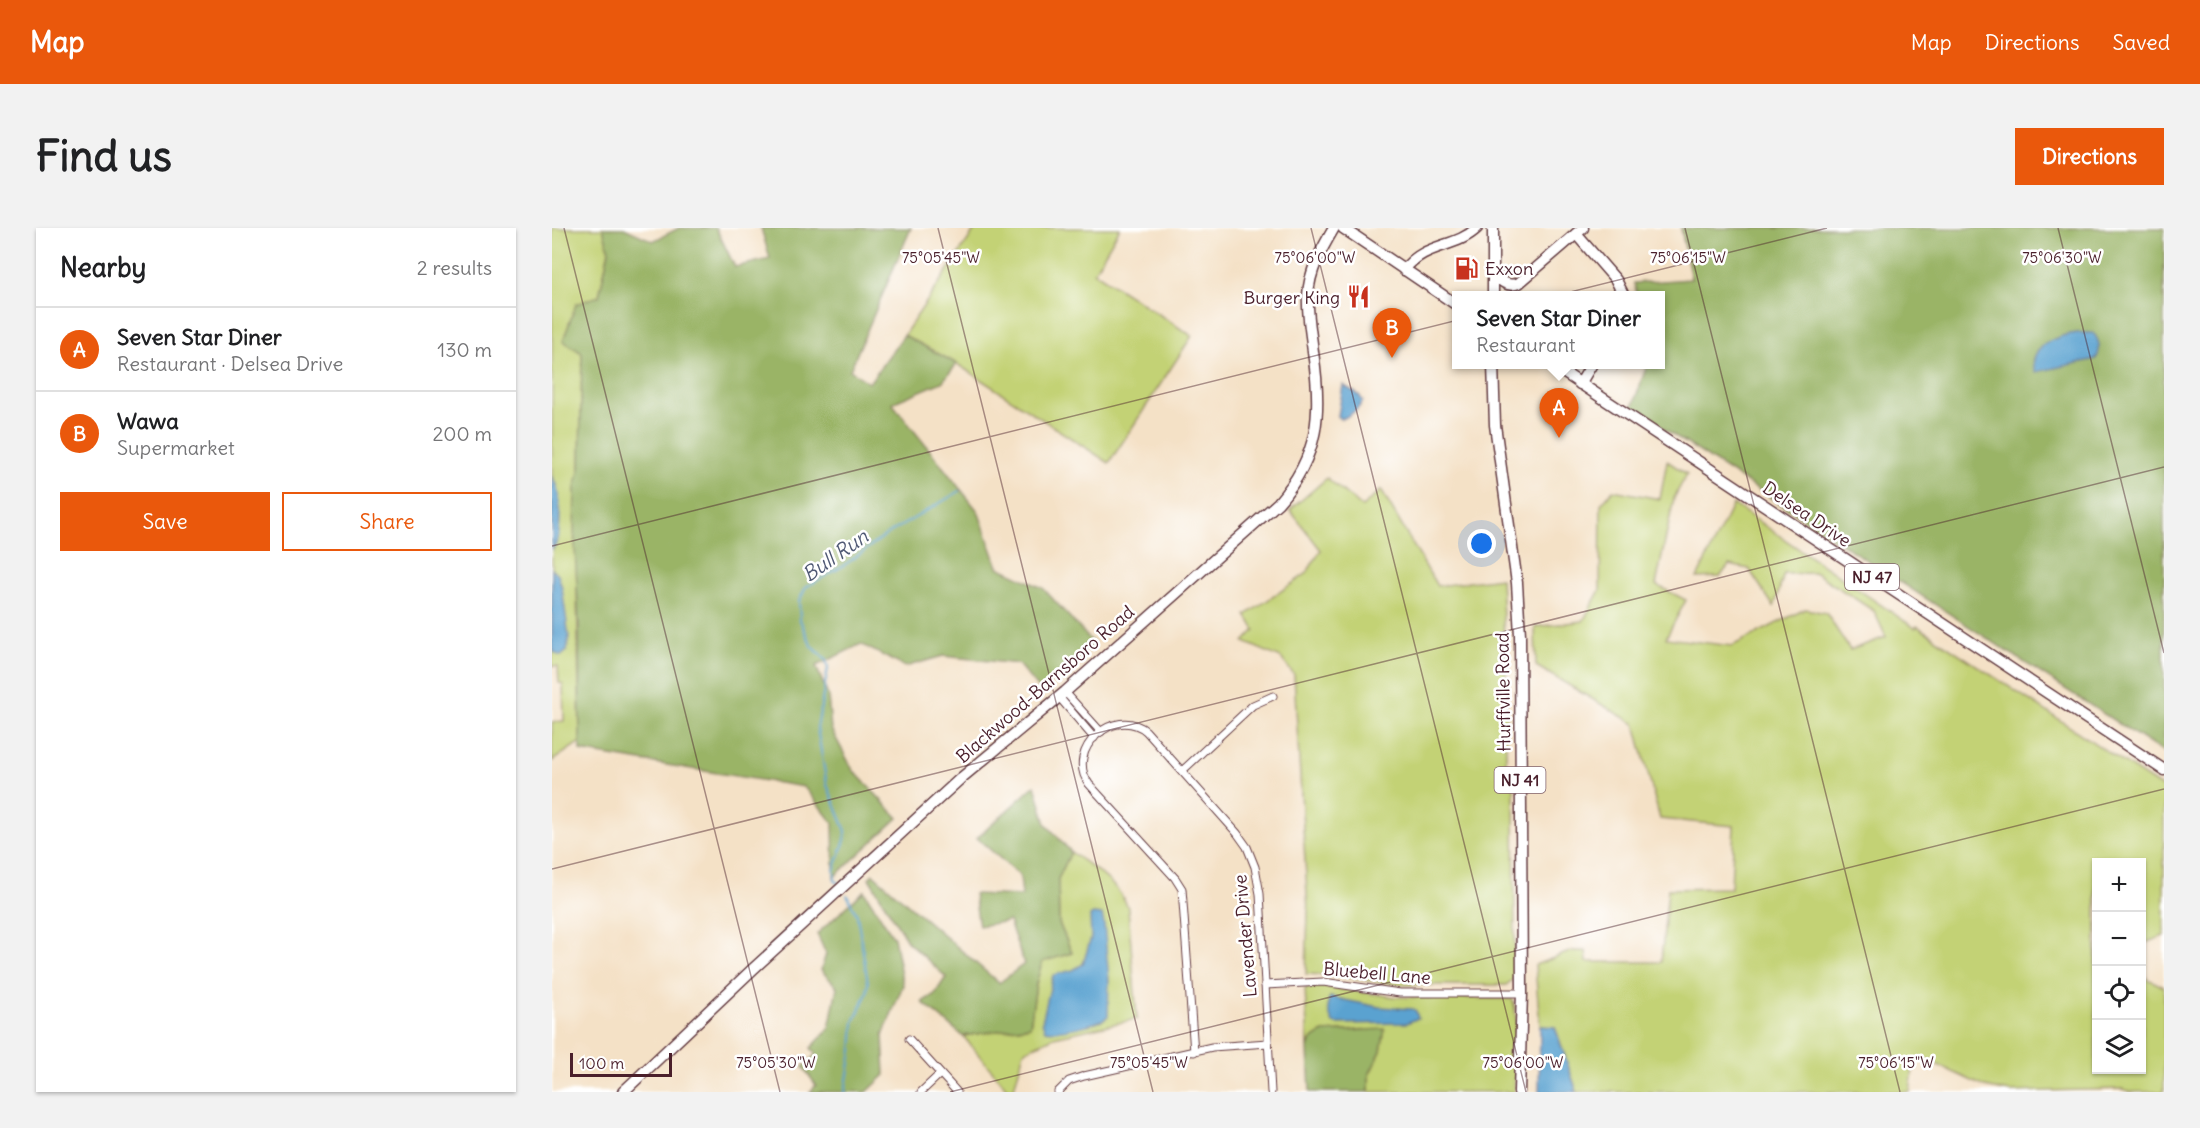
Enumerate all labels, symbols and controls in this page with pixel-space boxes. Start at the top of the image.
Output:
text: Map [30,24,84,60]
text: Map [1911,29,1952,56]
text: Directions [1985,29,2079,56]
text: Saved [2112,29,2170,56]
button: Directions [2015,128,2164,185]
text: Find us [36,130,172,182]
text: 75°05'45"W [902,248,980,267]
text: 75°06'00"W [1275,248,1356,267]
text: 75°06'15"W [1650,248,1726,267]
text: 75°06'30"W [2022,248,2102,267]
text: Nearby [60,251,146,284]
text: 2 results [417,255,492,280]
fuel station icon: Exxon [1454,255,1480,281]
place label: Exxon [1485,257,1533,280]
restaurant icon: Burger King [1345,284,1371,310]
place label: Burger King [1244,286,1340,309]
popup [1452,291,1665,369]
text: Seven Star Diner [1476,304,1641,332]
pin: B [1372,308,1412,358]
text: Seven Star Diner [117,323,282,351]
text: Restaurant [1476,332,1576,357]
text: A [73,337,86,362]
text: 130 m [437,337,492,362]
text: Restaurant · Delsea Drive [117,351,343,376]
pin: A [1540,388,1578,438]
text: Wawa [117,407,179,435]
text: B [73,421,86,446]
text: 200 m [432,421,492,446]
text: Supermarket [117,435,235,460]
street label: Delsea Drive [1758,476,1856,552]
button: Save [60,492,270,551]
button: Share [282,492,492,551]
water label: Bull Run [797,523,873,587]
your location [1467,529,1496,558]
road number: NJ 47 [1845,564,1899,590]
street label: Blackwood-Barnsboro Road [951,600,1139,768]
street label: Hurffville Road [1490,632,1516,752]
road number: NJ 41 [1494,767,1546,793]
map controls [2092,858,2146,1074]
button: + [2092,858,2146,912]
street label: Lavender Drive [1228,874,1262,998]
button: − [2092,912,2146,966]
street label: Bluebell Lane [1322,957,1432,989]
button: locate [2092,966,2146,1020]
button: layers [2092,1020,2146,1074]
scale bar [570,1050,672,1078]
text: 100 m [579,1053,624,1073]
text: 75°05'30"W [736,1053,816,1072]
text: 75°05'45"W [1110,1053,1188,1072]
text: 75°06'00"W [1483,1053,1564,1072]
text: 75°06'15"W [1858,1053,1934,1072]

